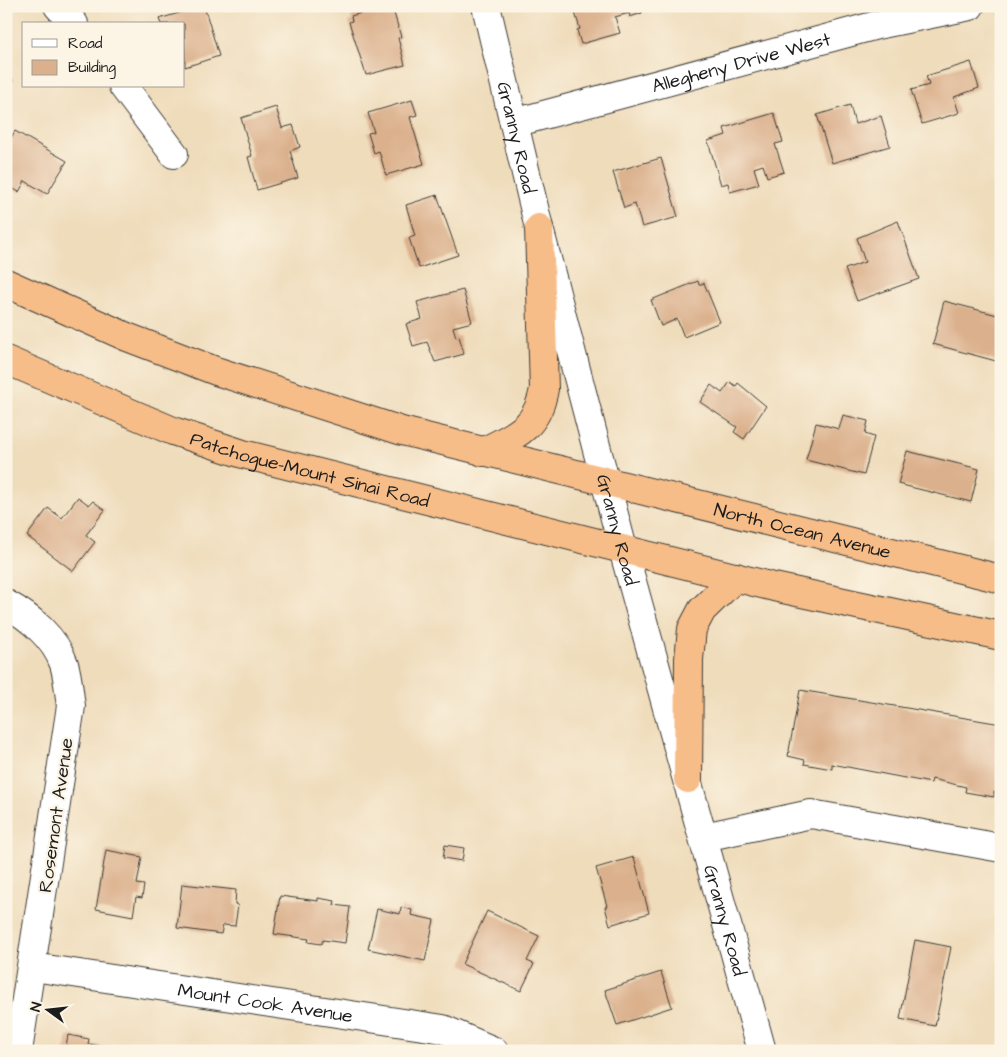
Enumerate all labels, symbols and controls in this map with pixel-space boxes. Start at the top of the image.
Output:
legend [22,22,185,88]
street label: Allegheny Drive West [649,26,834,100]
text: Road [68,33,103,54]
text: Building [68,57,116,79]
street label: Granny Road [490,79,542,196]
street label: Patchogue-Mount Sinai Road [187,426,433,515]
street label: Granny Road [589,471,644,589]
street label: North Ocean Avenue [711,497,894,566]
street label: Rosemont Avenue [32,736,81,894]
street label: Granny Road [696,862,753,979]
street label: Mount Cook Avenue [176,977,355,1030]
north arrow [22,984,72,1034]
text: N [26,1000,47,1014]

